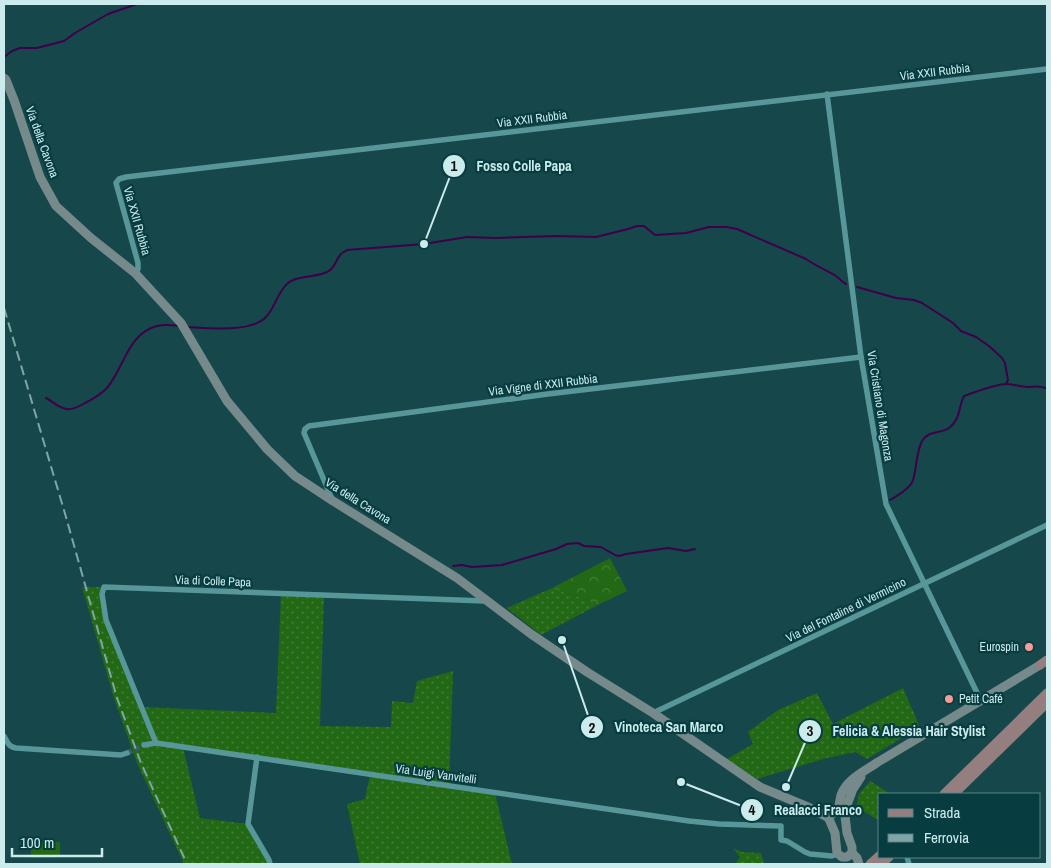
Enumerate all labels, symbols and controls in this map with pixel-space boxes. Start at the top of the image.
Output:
street label: Via XXII Rubbia [899,60,971,84]
street label: Via della Cavona [22,104,62,180]
street label: Via XXII Rubbia [496,107,568,131]
callout: Fosso Colle Papa [441,151,582,180]
text: 1 [451,155,458,176]
text: Fosso Colle Papa [476,157,572,175]
street label: Via XXII Rubbia [120,185,155,258]
street label: Via Cristiano di Magonza [863,350,897,463]
street label: Via Vigne di XXII Rubbia [488,370,599,400]
street label: Via della Cavona [322,474,394,528]
street label: Via di Colle Papa [175,572,252,590]
street label: Via del Fontaline di Vermicino [783,574,909,646]
place label: Eurospin [980,639,1019,655]
marker: Eurospin [1023,641,1035,653]
place label: Petit Café [959,691,1003,707]
marker: Petit Café [943,693,955,705]
callout: Vinoteca San Marco [579,713,733,742]
text: 2 [589,717,596,738]
callout: Felicia & Alessia Hair Stylist [798,717,996,746]
text: Vinoteca San Marco [615,718,723,736]
text: 3 [807,720,814,741]
text: Felicia & Alessia Hair Stylist [833,722,986,740]
street label: Via Luigi Vanvitelli [394,760,478,788]
legend [878,793,1041,858]
callout: Realacci Franco [739,795,872,824]
text: 4 [749,799,756,820]
text: Realacci Franco [774,801,862,819]
text: Strada [924,802,960,823]
scale bar [12,826,102,858]
text: Ferrovia [924,827,969,848]
text: 100 m [20,832,54,853]

